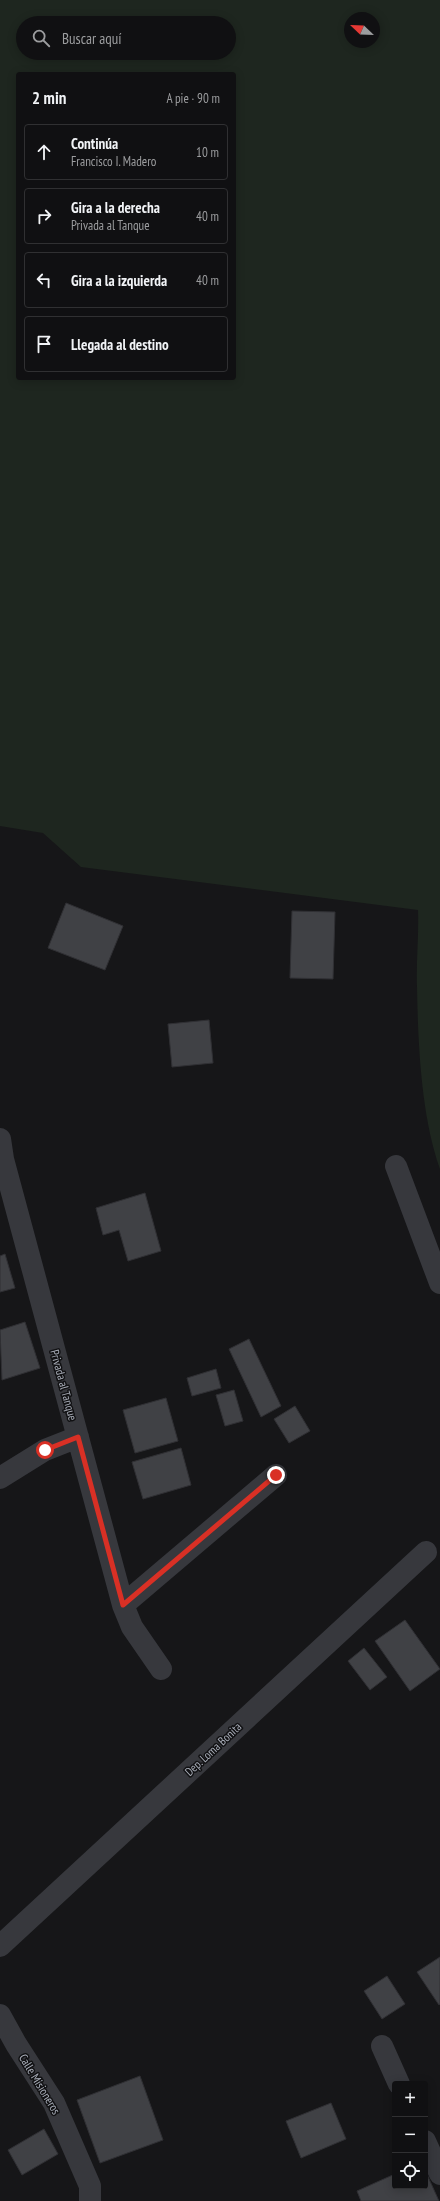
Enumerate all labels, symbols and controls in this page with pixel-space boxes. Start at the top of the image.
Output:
north arrow [344,12,380,48]
search box [16,16,236,60]
icon: search [30,27,52,49]
text: Buscar aquí [62,29,122,48]
text: 2 min [32,87,66,109]
text: A pie · 90 m [166,90,220,107]
text: Continúa [71,134,118,153]
icon: ahead [33,141,55,163]
text: 10 m [196,144,219,161]
text: Francisco I. Madero [71,153,156,170]
text: Gira a la derecha [71,198,160,217]
icon: right [33,205,55,227]
text: 40 m [196,208,219,225]
text: Privada al Tanque [71,217,150,234]
icon: left [33,269,55,291]
text: Gira a la izquierda [71,271,167,290]
text: 40 m [196,272,219,289]
icon: arrive [33,333,55,355]
text: Llegada al destino [71,335,169,354]
street label: Privada al Tanque [47,1348,81,1422]
route start [36,1441,54,1459]
route end [267,1466,285,1484]
street label: Dep. Loma Bonita [182,1719,245,1779]
street label: Calle Misioneros [16,2051,64,2117]
map controls [392,2081,428,2189]
button: + [392,2081,428,2117]
button: − [392,2117,428,2153]
button: locate [392,2153,428,2189]

